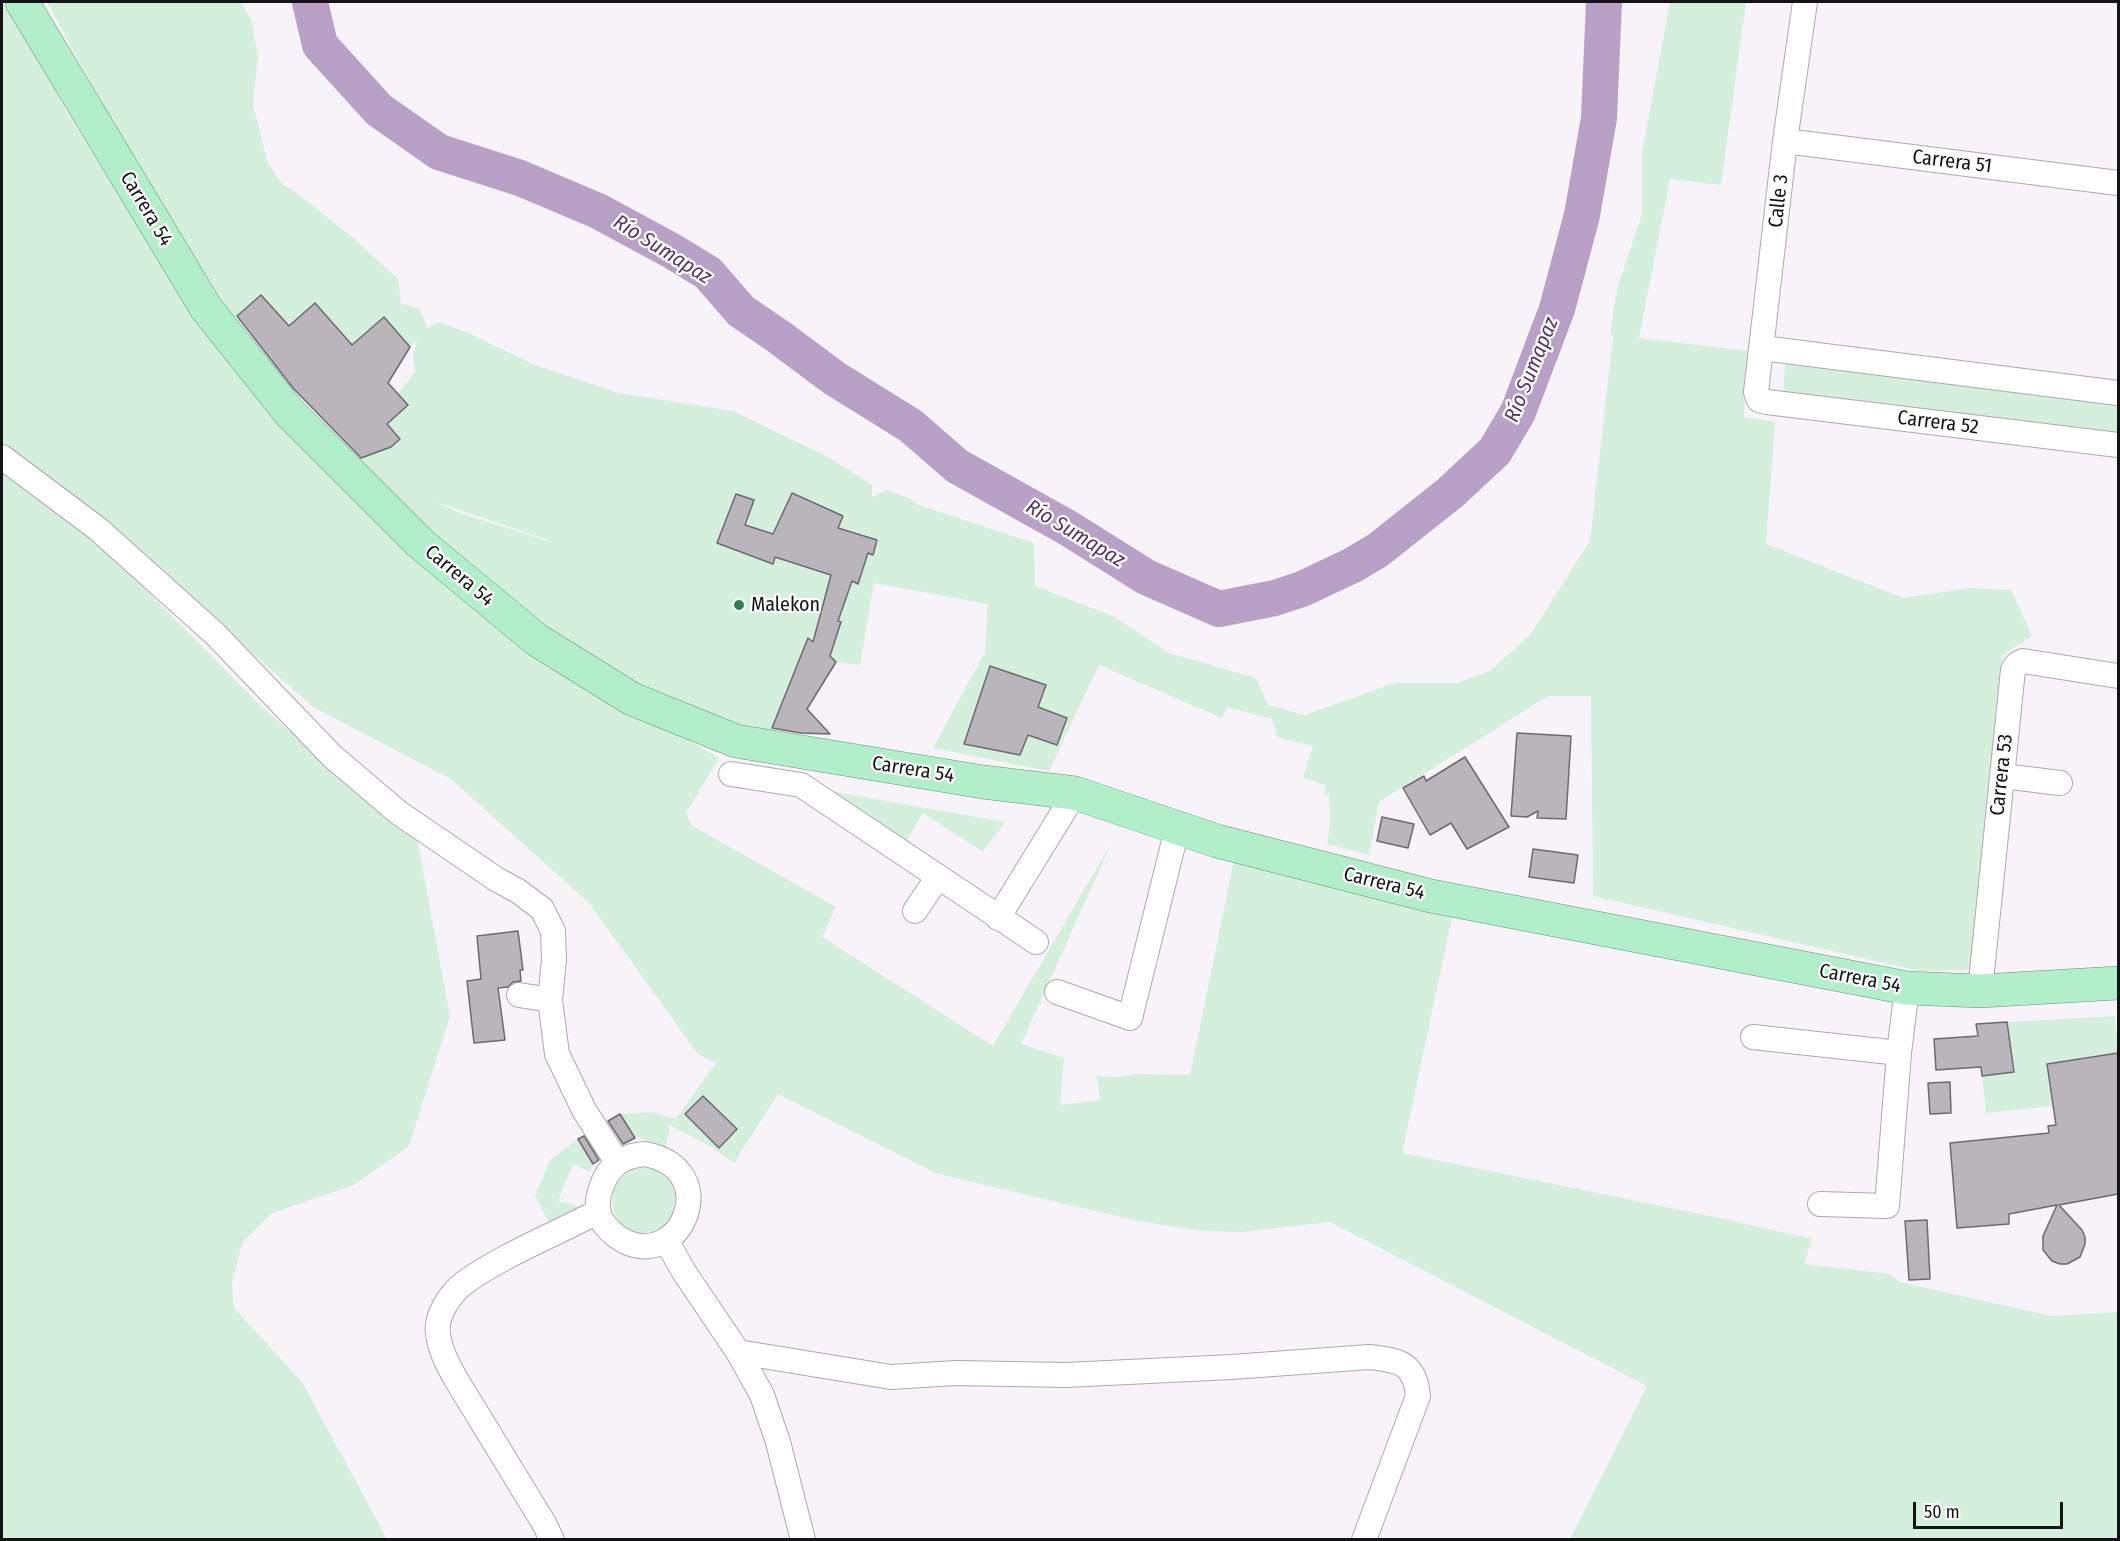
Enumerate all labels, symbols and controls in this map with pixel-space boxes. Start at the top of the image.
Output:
street label: Carrera 51 [1911,145,1993,179]
street label: Carrera 54 [114,167,178,251]
street label: Calle 3 [1764,173,1794,229]
water label: Río Sumapaz [608,210,716,290]
water label: Río Sumapaz [1500,314,1564,426]
street label: Carrera 52 [1896,406,1980,440]
water label: Río Sumapaz [1021,495,1129,573]
street label: Carrera 54 [420,540,498,612]
place label: Malekon [751,593,820,617]
marker: Malekon [732,598,746,612]
street label: Carrera 53 [1986,733,2018,817]
street label: Carrera 54 [870,752,956,788]
street label: Carrera 54 [1341,862,1427,906]
street label: Carrera 54 [1817,959,1903,999]
scale bar [1916,1490,2066,1528]
text: 50 m [1924,1501,1960,1523]

